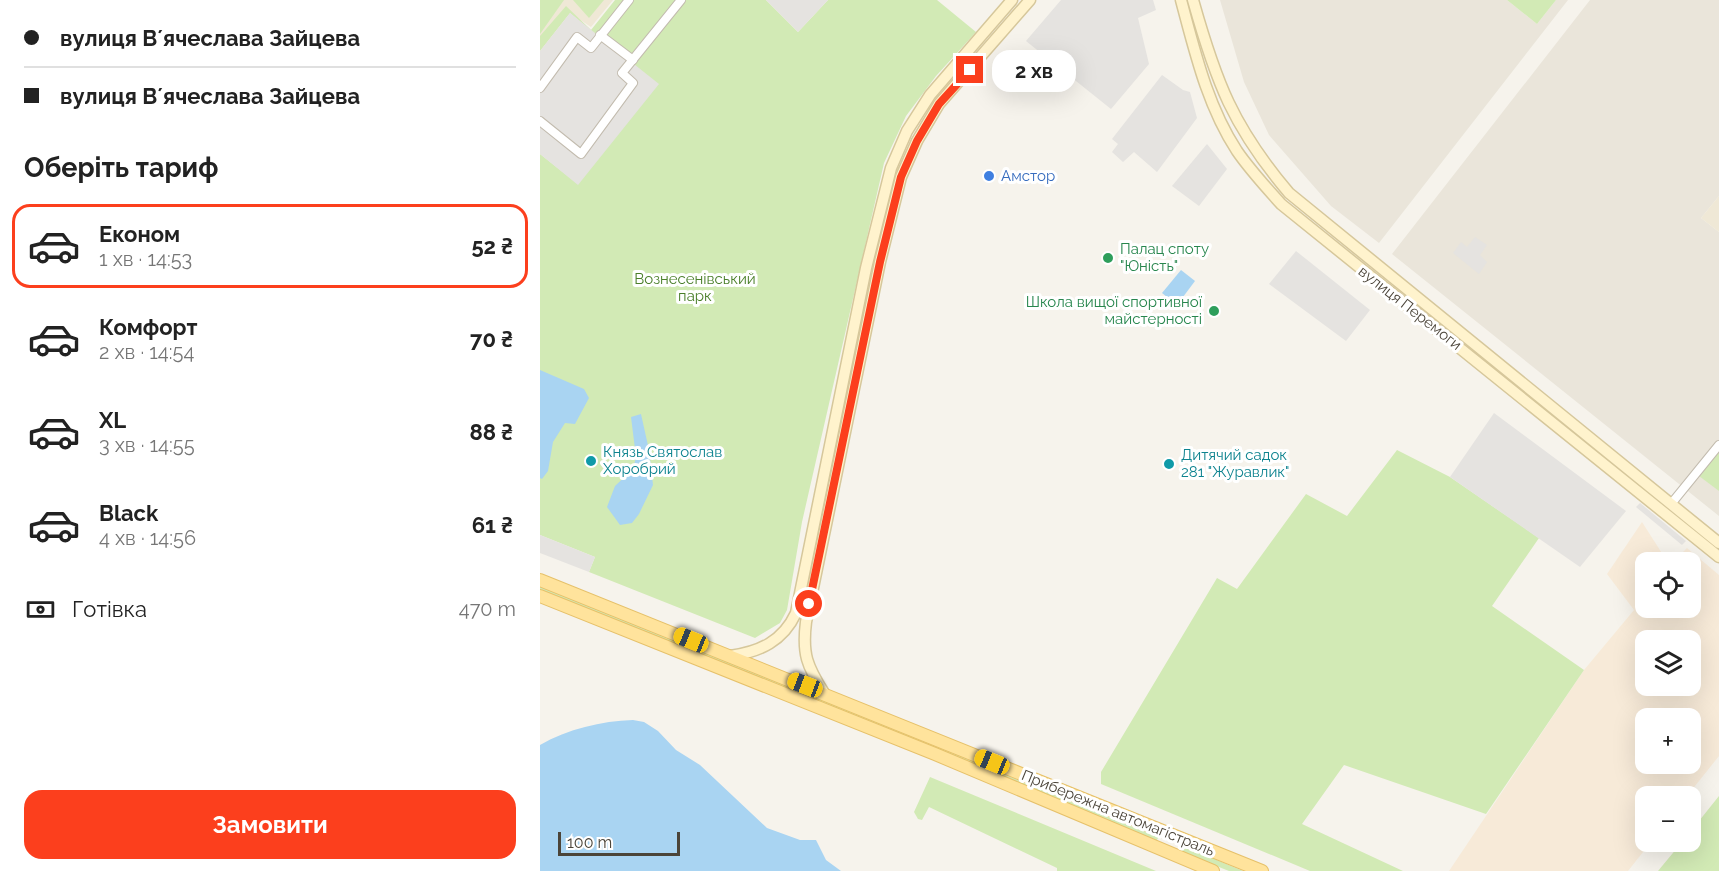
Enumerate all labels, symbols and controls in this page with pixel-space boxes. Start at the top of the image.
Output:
text: вулиця Вʼячеслава Зайцева [60,25,360,51]
callout: 2 хв [991,49,1075,91]
route end [956,56,983,83]
text: 2 хв [1015,59,1053,83]
text: вулиця Вʼячеслава Зайцева [60,83,360,109]
text: Оберіть тариф [24,152,218,183]
place label: Амстор [1001,167,1055,185]
marker: Амстор [982,169,996,183]
icon: car [27,219,81,273]
text: Економ [99,221,180,247]
text: 52 ₴ [471,233,513,259]
place label: Палац споту "Юність" [1120,240,1209,275]
text: 1 хв · 14:53 [99,247,192,271]
marker: Палац споту "Юність" [1101,251,1115,265]
street label: вулиця Перемоги [1355,262,1465,354]
park label: Вознесенівський парк [634,270,756,305]
place label: Школа вищої спортивної майстерності [1026,293,1203,328]
marker: Школа вищої спортивної майстерності [1207,304,1221,318]
icon: car [27,312,81,366]
text: Комфорт [99,314,197,340]
text: 70 ₴ [470,326,513,352]
text: 2 хв · 14:54 [99,340,194,364]
icon: car [27,405,81,459]
text: XL [99,407,126,433]
text: 88 ₴ [469,419,513,445]
text: 3 хв · 14:55 [99,433,195,457]
place label: Князь Святослав Хоробрий [603,443,722,478]
place label: Дитячий садок 281 "Журавлик" [1181,446,1289,481]
marker: Князь Святослав Хоробрий [584,454,598,468]
marker: Дитячий садок 281 "Журавлик" [1162,457,1176,471]
icon: car [27,498,81,552]
text: Black [99,500,158,526]
text: 61 ₴ [472,512,513,538]
text: 4 хв · 14:56 [99,526,196,550]
map controls [1635,552,1701,852]
button: locate [1635,552,1701,618]
route start [795,590,822,617]
icon: cash [24,593,57,626]
text: Готівка [72,596,147,622]
text: 470 m [459,597,516,621]
car [671,625,711,655]
button: layers [1635,630,1701,696]
car [785,670,825,700]
button: + [1635,708,1701,774]
car [972,747,1012,777]
street label: Прибережна автомагістраль [1019,766,1217,860]
button: − [1635,786,1701,852]
button: Замовити [24,790,516,859]
scale bar [558,829,680,856]
text: 100 m [567,833,612,852]

